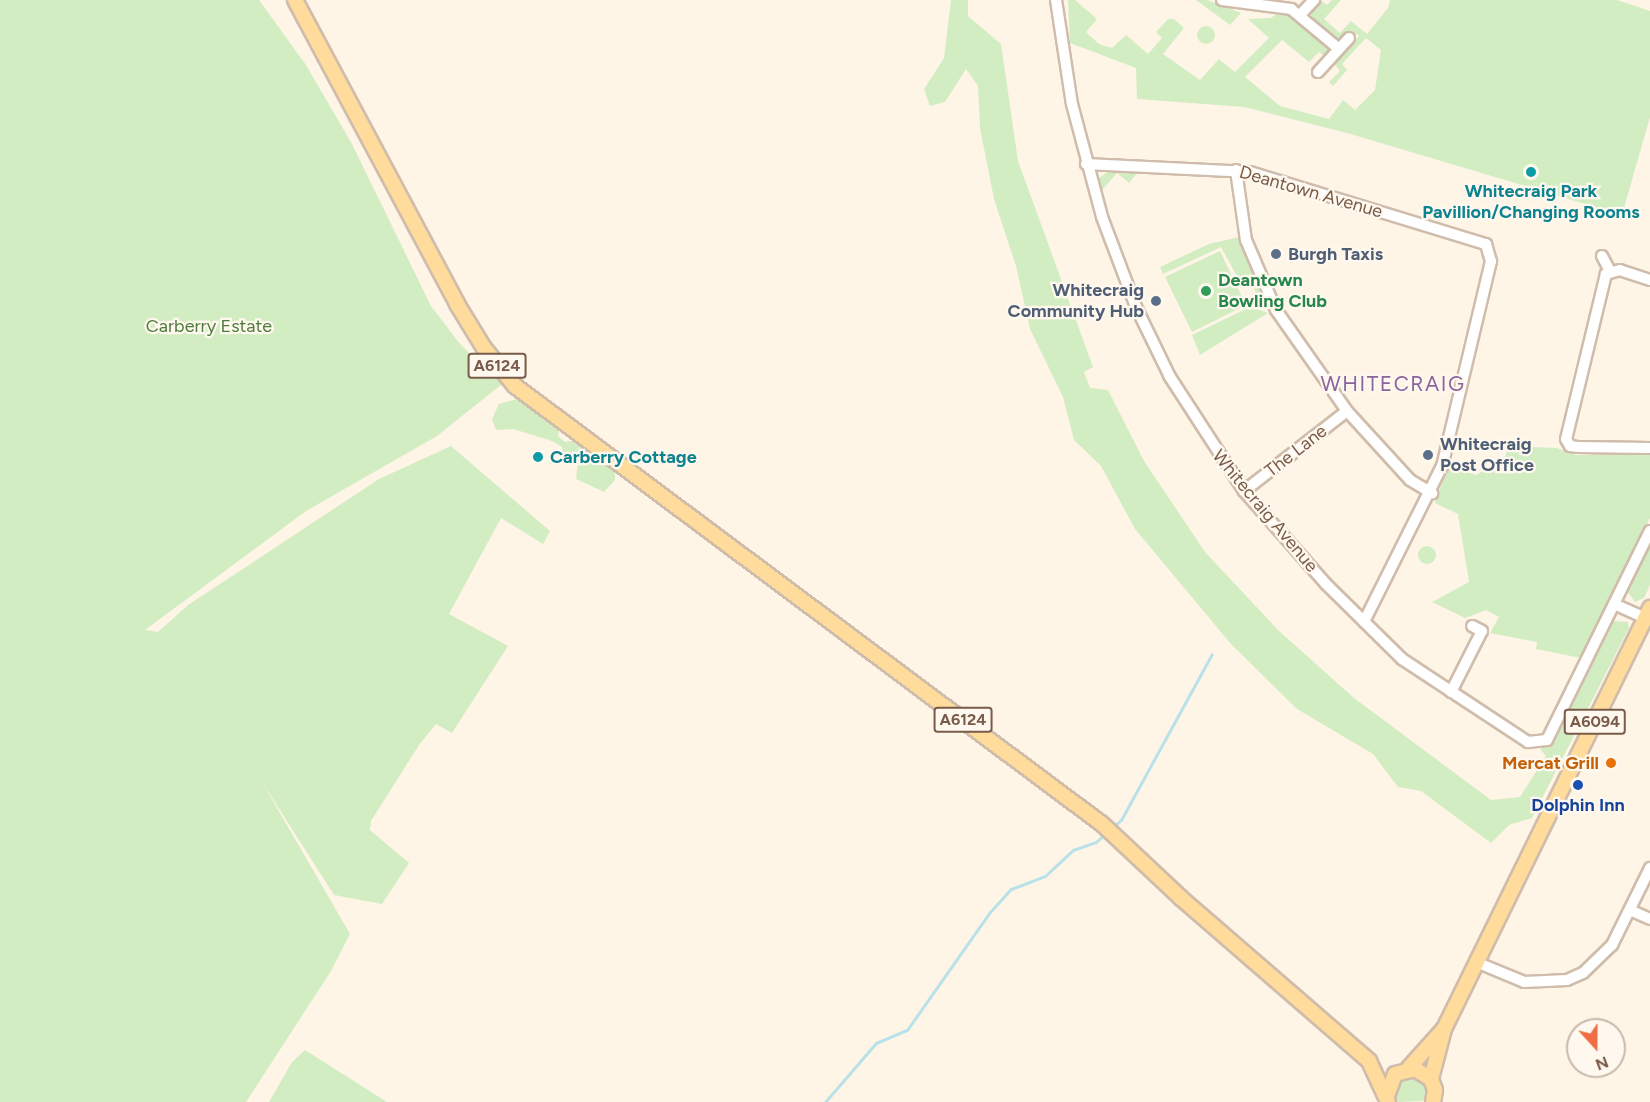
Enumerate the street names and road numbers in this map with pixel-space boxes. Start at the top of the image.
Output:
street label: Deantown Avenue [1237,161,1385,223]
road number: A6124 [467,353,527,379]
street label: The Lane [1261,420,1331,482]
street label: Whitecraig Avenue [1208,445,1322,577]
road number: A6124 [933,707,993,733]
road number: A6094 [1564,709,1626,735]

